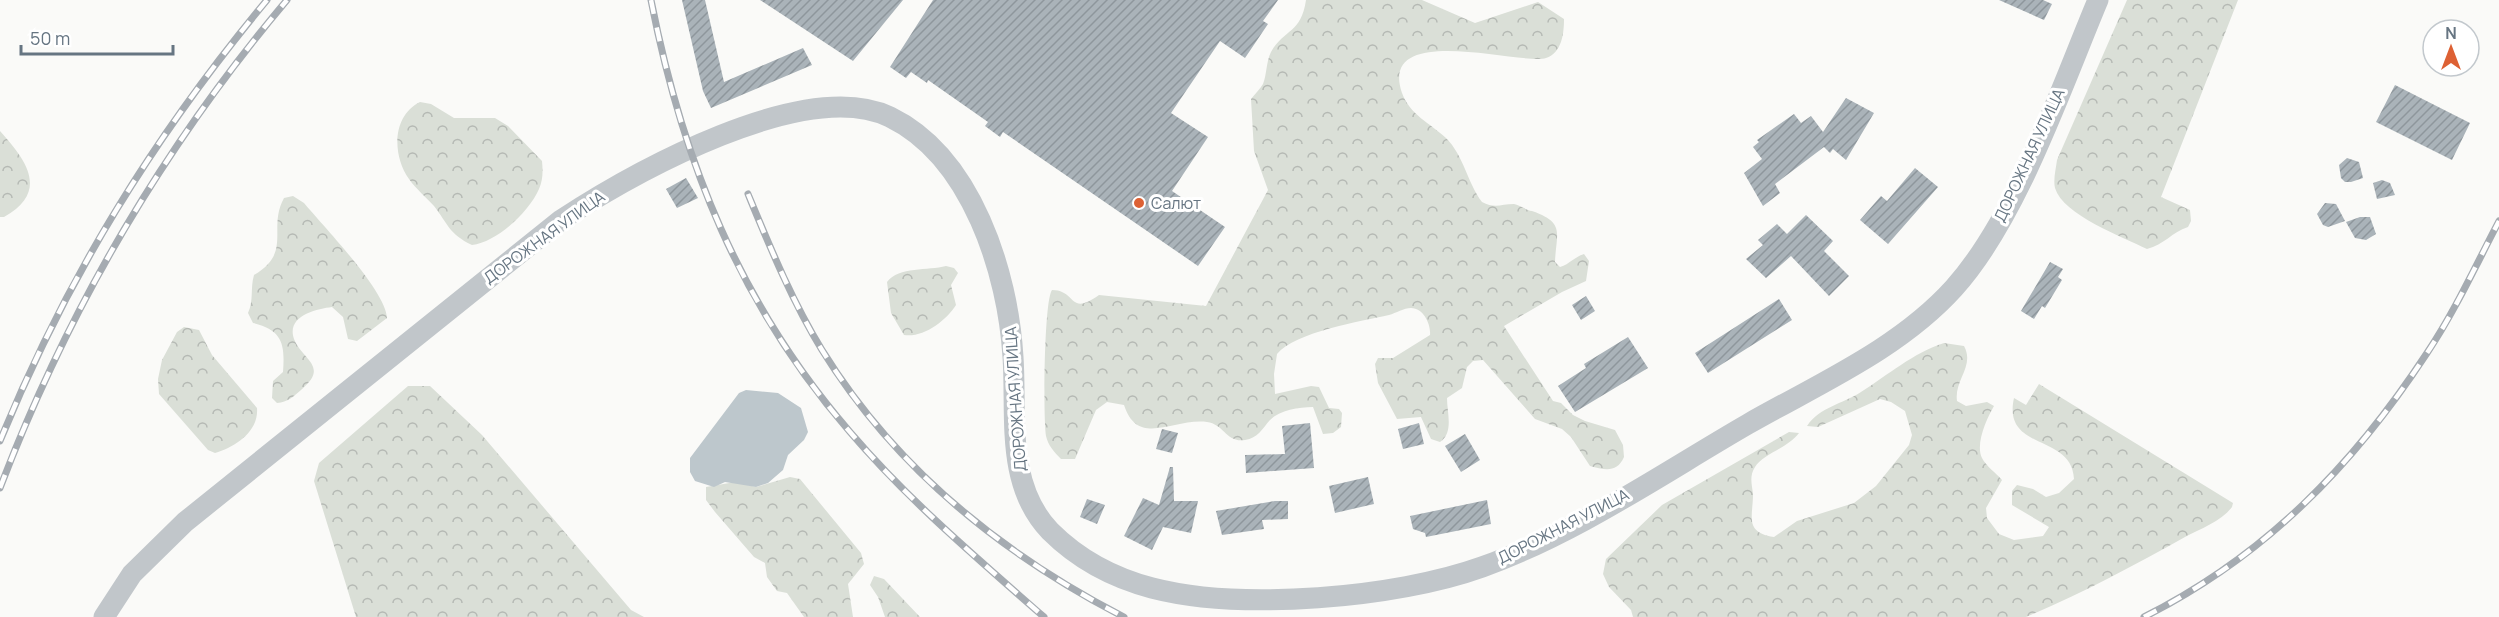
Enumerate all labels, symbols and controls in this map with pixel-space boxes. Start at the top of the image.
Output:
scale bar [21,18,172,56]
north arrow [2421,18,2481,78]
text: N [2445,22,2457,44]
text: 50 m [30,26,70,50]
street label: ДОРОЖНАЯ УЛИЦА [1988,85,2070,225]
street label: ДОРОЖНАЯ УЛИЦА [479,185,609,289]
place label: Салют [1151,192,1201,214]
marker: Салют [1132,196,1146,210]
street label: ДОРОЖНАЯ УЛИЦА [999,326,1031,472]
street label: ДОРОЖНАЯ УЛИЦА [1493,483,1633,569]

